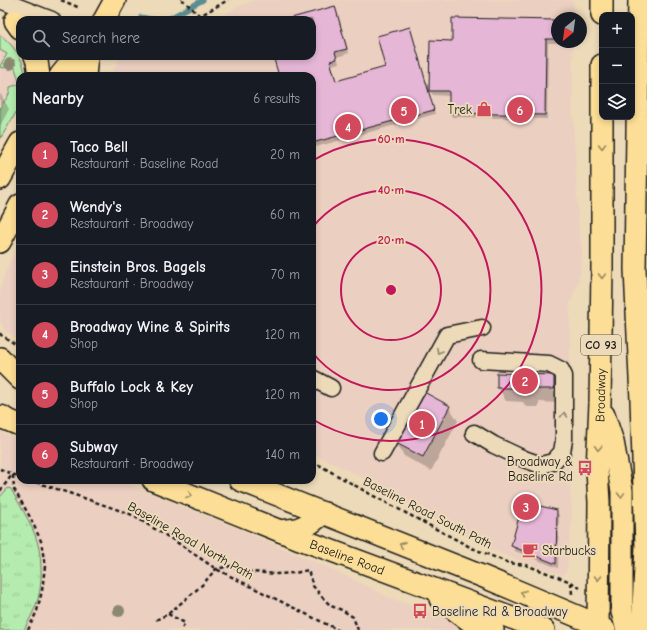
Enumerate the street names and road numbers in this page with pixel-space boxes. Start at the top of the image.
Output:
road number: CO 93 [581,335,621,355]
street label: Broadway [592,368,609,422]
street label: Baseline Road South Path [361,473,495,552]
street label: Baseline Road North Path [125,498,256,583]
street label: Baseline Road [308,536,387,578]

